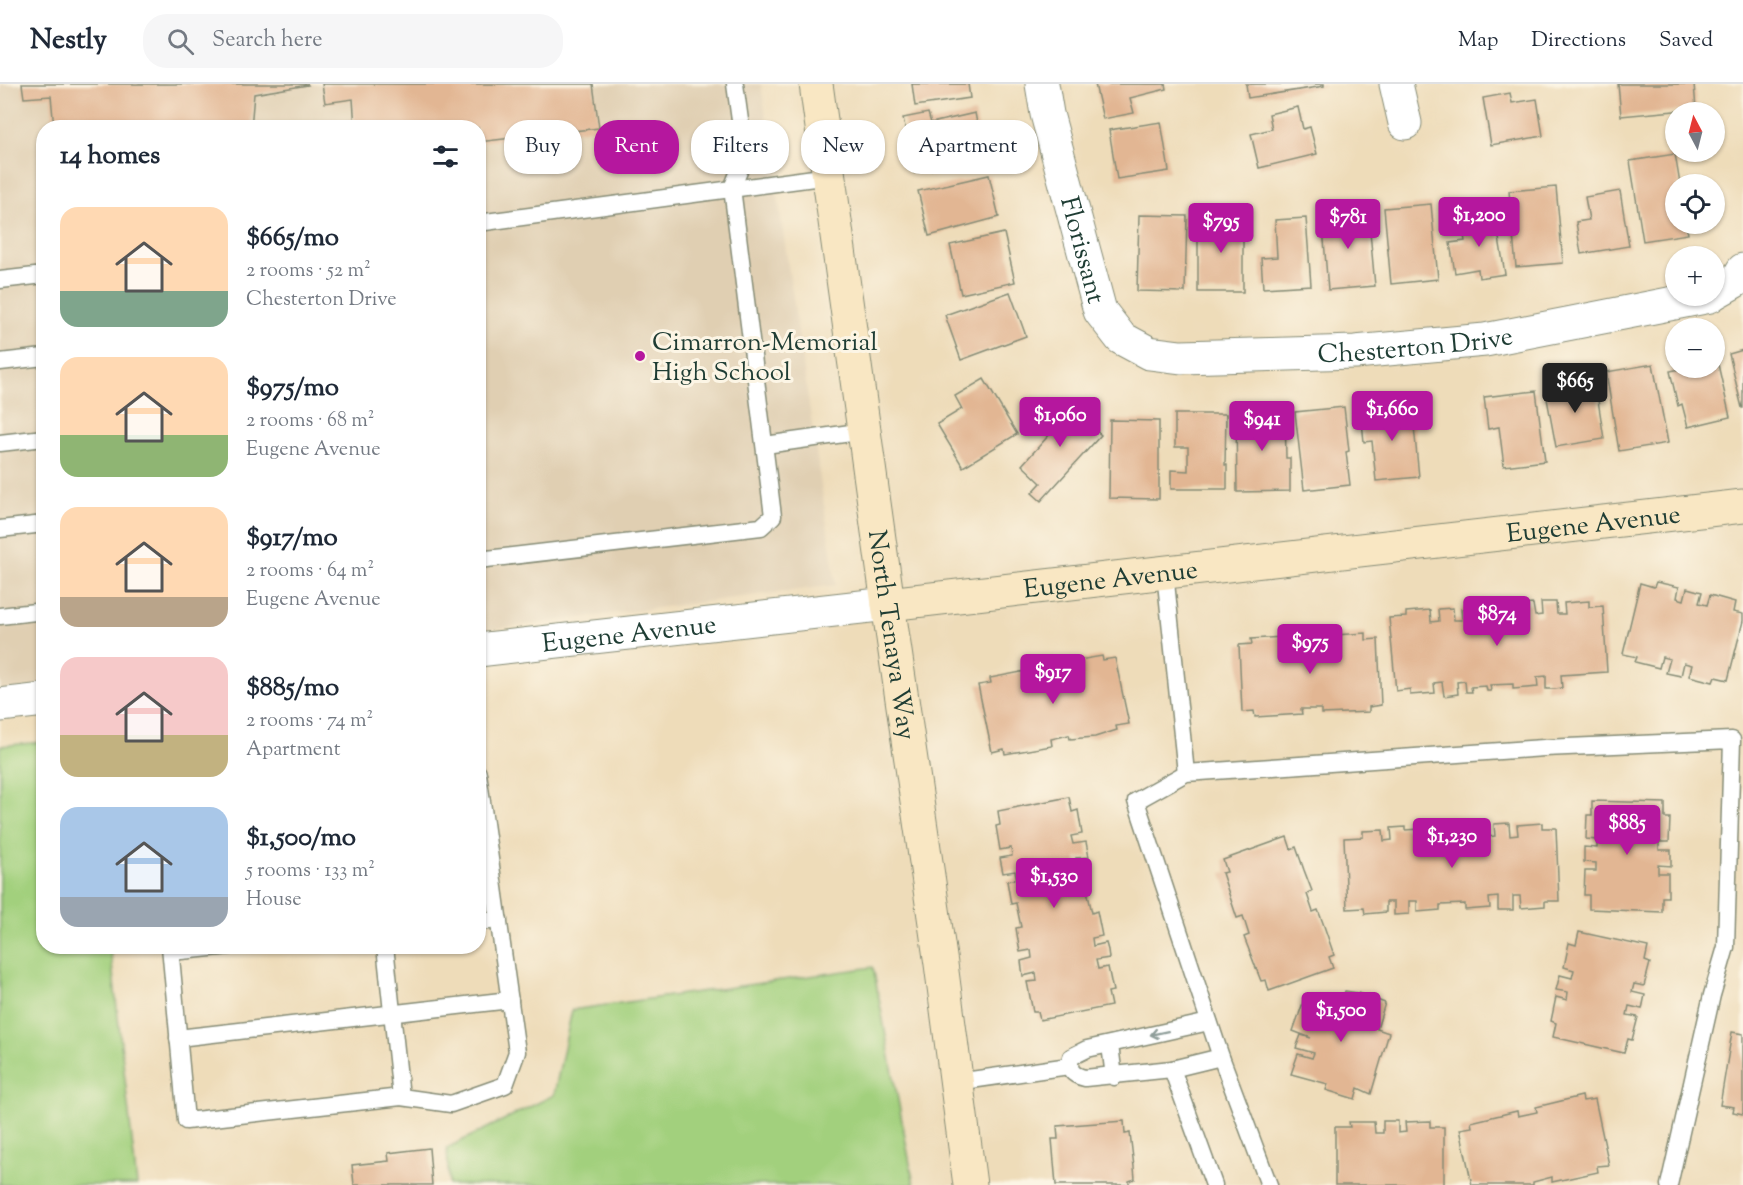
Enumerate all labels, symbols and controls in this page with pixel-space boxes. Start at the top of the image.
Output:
search box [143,14,563,68]
text: Nestly [30,21,107,61]
icon: search [164,25,197,58]
text: Search here [212,25,322,57]
text: Map [1458,26,1498,56]
text: Directions [1531,26,1626,56]
text: Saved [1659,26,1713,56]
north arrow [1665,102,1725,162]
map controls [1665,102,1725,378]
chip: Buy [504,120,582,174]
chip: Rent [594,120,679,174]
chip: Filters [691,120,789,174]
chip: New [801,120,885,174]
chip: Apartment [897,120,1038,174]
text: 14 homes [60,138,160,175]
icon: filters [429,140,462,173]
button: locate [1665,174,1725,234]
street label: Florissant [1049,193,1113,308]
pin: $1,200 [1430,197,1528,248]
pin: $781 [1312,199,1384,250]
text: $1,200 [1453,202,1505,231]
pin: $795 [1185,203,1257,254]
text: $781 [1329,204,1367,233]
text: $795 [1202,208,1240,237]
text: $665/mo [246,220,339,257]
icon: home [108,231,180,303]
button: + [1665,246,1725,306]
text: 2 rooms · 52 m² [246,257,371,286]
text: Chesterton Drive [246,286,397,315]
button: − [1665,318,1725,378]
street label: Chesterton Drive [1317,319,1516,374]
place label: Cimarron-Memorial High School [652,325,878,392]
marker: Cimarron-Memorial High School [633,349,647,363]
pin: $665 [1539,363,1611,414]
text: $665 [1556,368,1594,397]
text: $975/mo [246,370,339,407]
icon: home [108,381,180,453]
pin: $1,660 [1343,391,1441,442]
text: $1,660 [1366,396,1418,425]
pin: $1,060 [1011,397,1109,448]
pin: $941 [1226,401,1298,452]
text: $1,060 [1034,402,1086,431]
text: $941 [1243,406,1281,435]
text: 2 rooms · 68 m² [246,407,374,436]
text: Eugene Avenue [246,436,381,465]
street label: Eugene Avenue [1505,497,1683,554]
text: $917/mo [246,520,338,557]
street label: North Tenaya Way [857,528,924,743]
icon: home [108,531,180,603]
street label: Eugene Avenue [1022,553,1200,609]
text: 2 rooms · 64 m² [246,557,374,586]
text: Eugene Avenue [246,586,381,615]
pin: $874 [1461,596,1533,647]
text: $874 [1477,601,1517,630]
street label: Eugene Avenue [540,607,718,664]
pin: $975 [1274,624,1346,675]
text: $975 [1291,629,1329,658]
pin: $917 [1017,654,1089,705]
text: $917 [1034,659,1072,688]
text: $885/mo [246,670,339,707]
icon: home [108,681,180,753]
text: 2 rooms · 74 m² [246,707,373,736]
text: Apartment [246,736,341,765]
pin: $885 [1591,805,1663,856]
text: $885 [1608,810,1646,839]
pin: $1,230 [1403,818,1501,869]
text: $1,500/mo [246,820,356,857]
text: $1,230 [1427,823,1477,852]
icon: home [108,831,180,903]
text: 5 rooms · 133 m² [246,857,375,886]
pin: $1,530 [1005,858,1103,909]
text: $1,530 [1030,863,1078,892]
text: House [246,886,301,915]
pin: $1,500 [1292,992,1390,1043]
text: $1,500 [1316,997,1366,1026]
one-way arrow [1150,1028,1169,1040]

